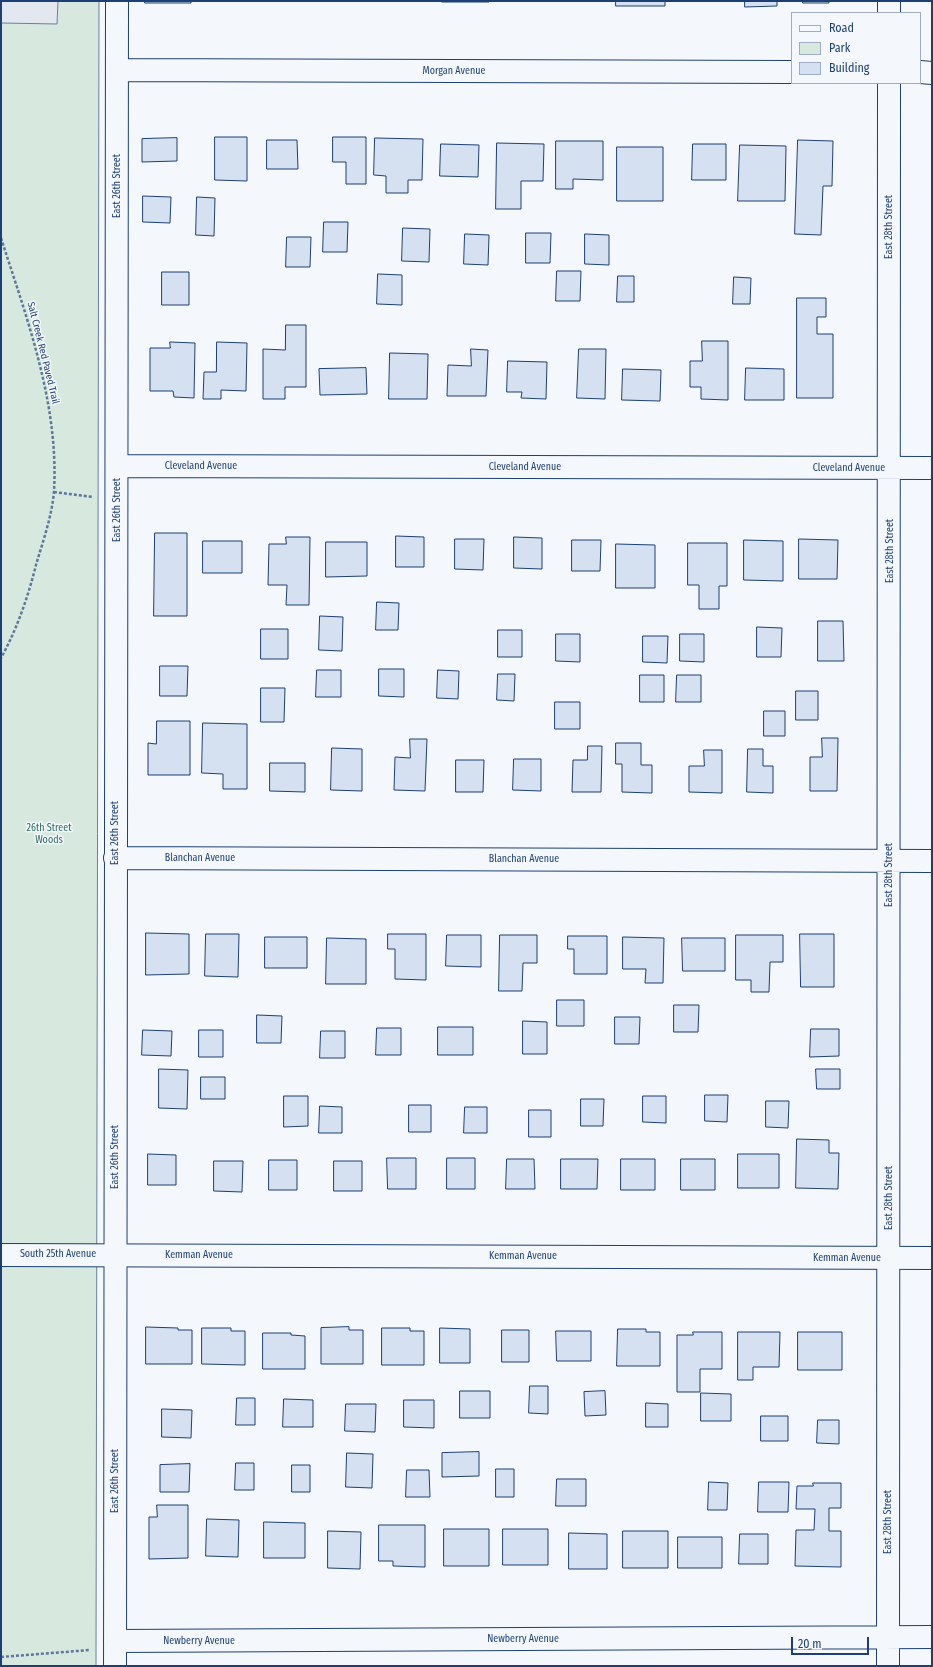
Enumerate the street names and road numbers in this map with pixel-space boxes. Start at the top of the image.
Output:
street label: Morgan Avenue [423,65,485,77]
street label: East 26th Street [111,154,123,218]
street label: East 28th Street [883,195,895,259]
street label: Salt Creek Red Paved Trail [24,301,62,405]
street label: Cleveland Avenue [165,460,237,472]
street label: Cleveland Avenue [489,461,561,473]
street label: Cleveland Avenue [813,462,885,474]
street label: East 26th Street [111,478,123,542]
street label: East 28th Street [884,519,896,583]
street label: East 26th Street [109,801,121,865]
street label: East 28th Street [883,843,895,907]
street label: Blanchan Avenue [165,852,235,864]
street label: Blanchan Avenue [489,853,559,865]
street label: East 26th Street [109,1125,121,1189]
street label: East 28th Street [883,1166,895,1230]
street label: South 25th Avenue [20,1248,96,1260]
street label: Kemman Avenue [165,1249,233,1261]
street label: Kemman Avenue [489,1250,557,1262]
street label: Kemman Avenue [813,1252,881,1264]
street label: East 26th Street [109,1449,121,1513]
street label: East 28th Street [882,1490,894,1554]
street label: Newberry Avenue [487,1633,559,1645]
street label: Newberry Avenue [163,1635,235,1647]

